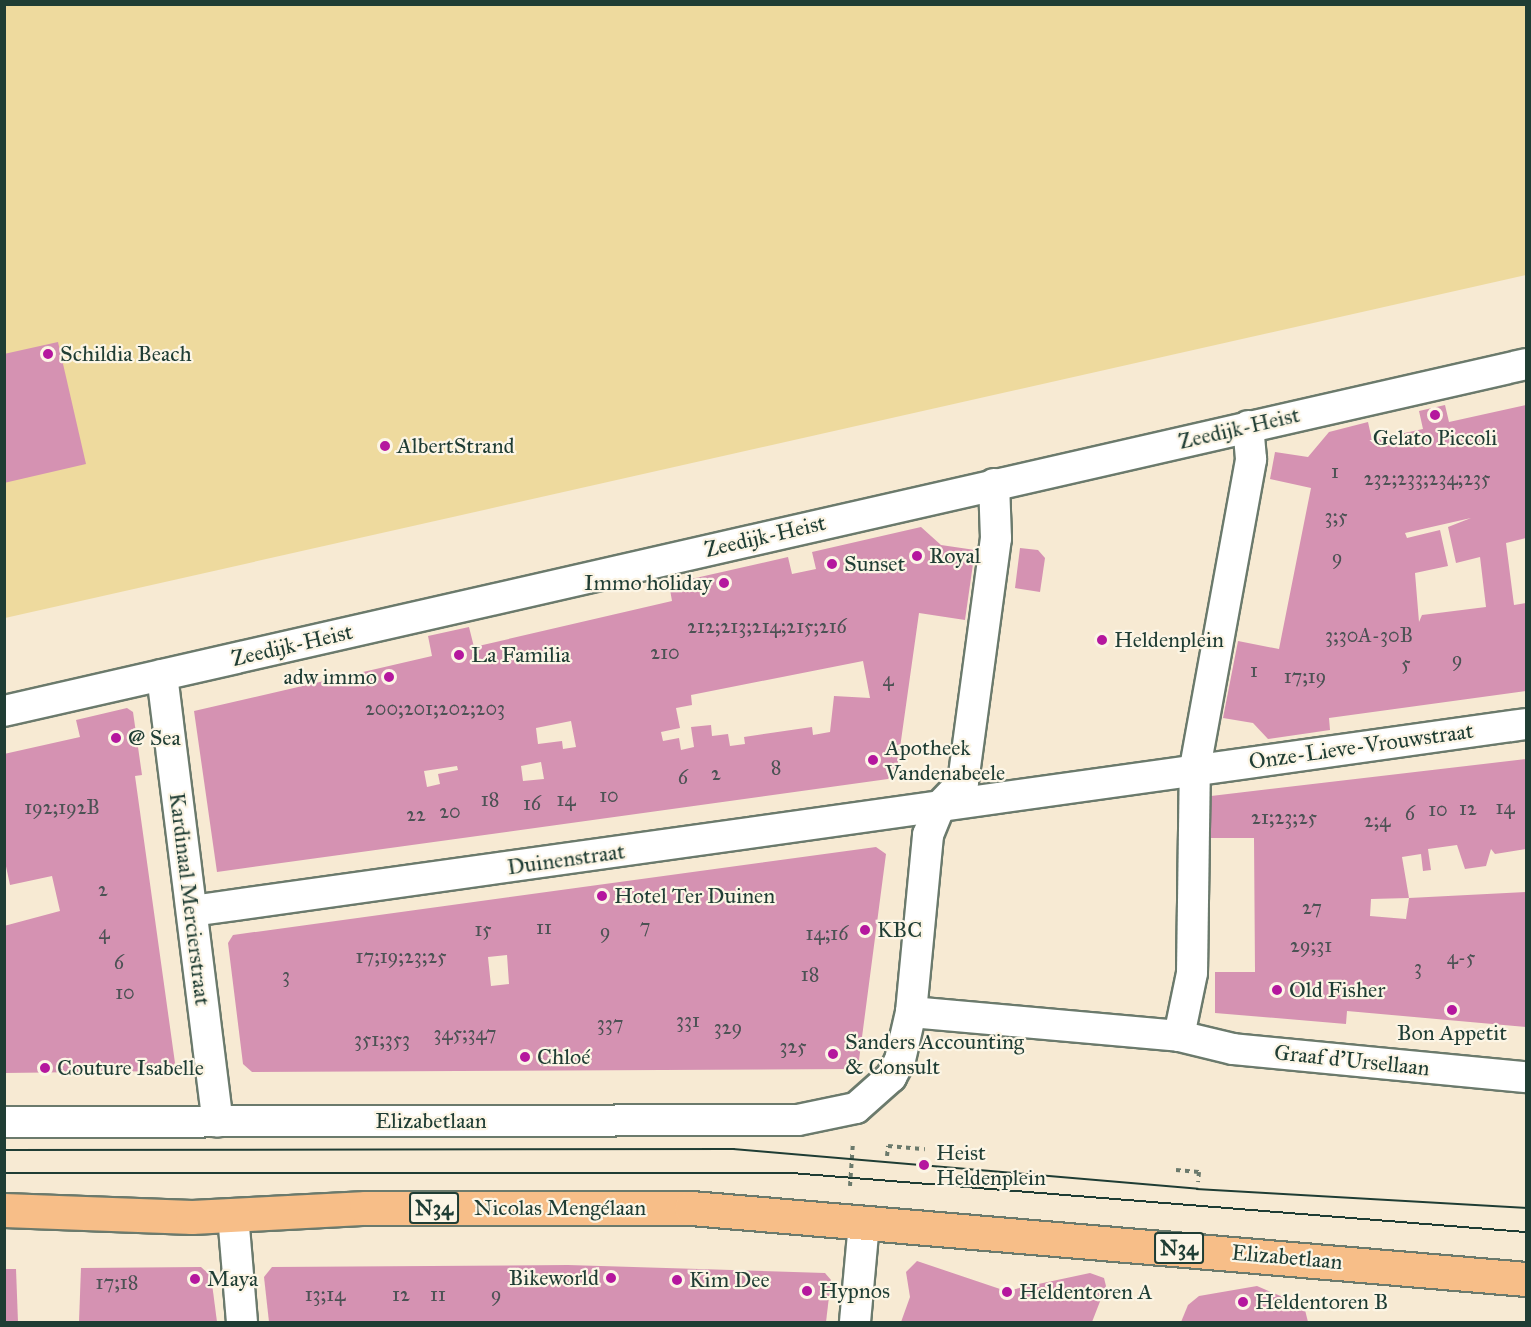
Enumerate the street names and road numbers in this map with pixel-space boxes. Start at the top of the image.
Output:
street label: Zeedijk-Heist [1176,401,1302,455]
street label: Zeedijk-Heist [702,509,828,563]
street label: Zeedijk-Heist [229,618,355,672]
street label: Onze-Lieve-Vrouwstraat [1247,717,1475,775]
street label: Kardinaal Mercierstraat [164,791,216,1007]
street label: Duinenstraat [505,838,627,880]
street label: Graaf d'Ursellaan [1273,1039,1431,1081]
street label: Elizabetlaan [375,1108,487,1134]
road number: N34 [408,1190,460,1226]
street label: Nicolas Mengélaan [474,1195,646,1221]
road number: N34 [1154,1230,1204,1266]
street label: Elizabetlaan [1230,1239,1344,1275]

